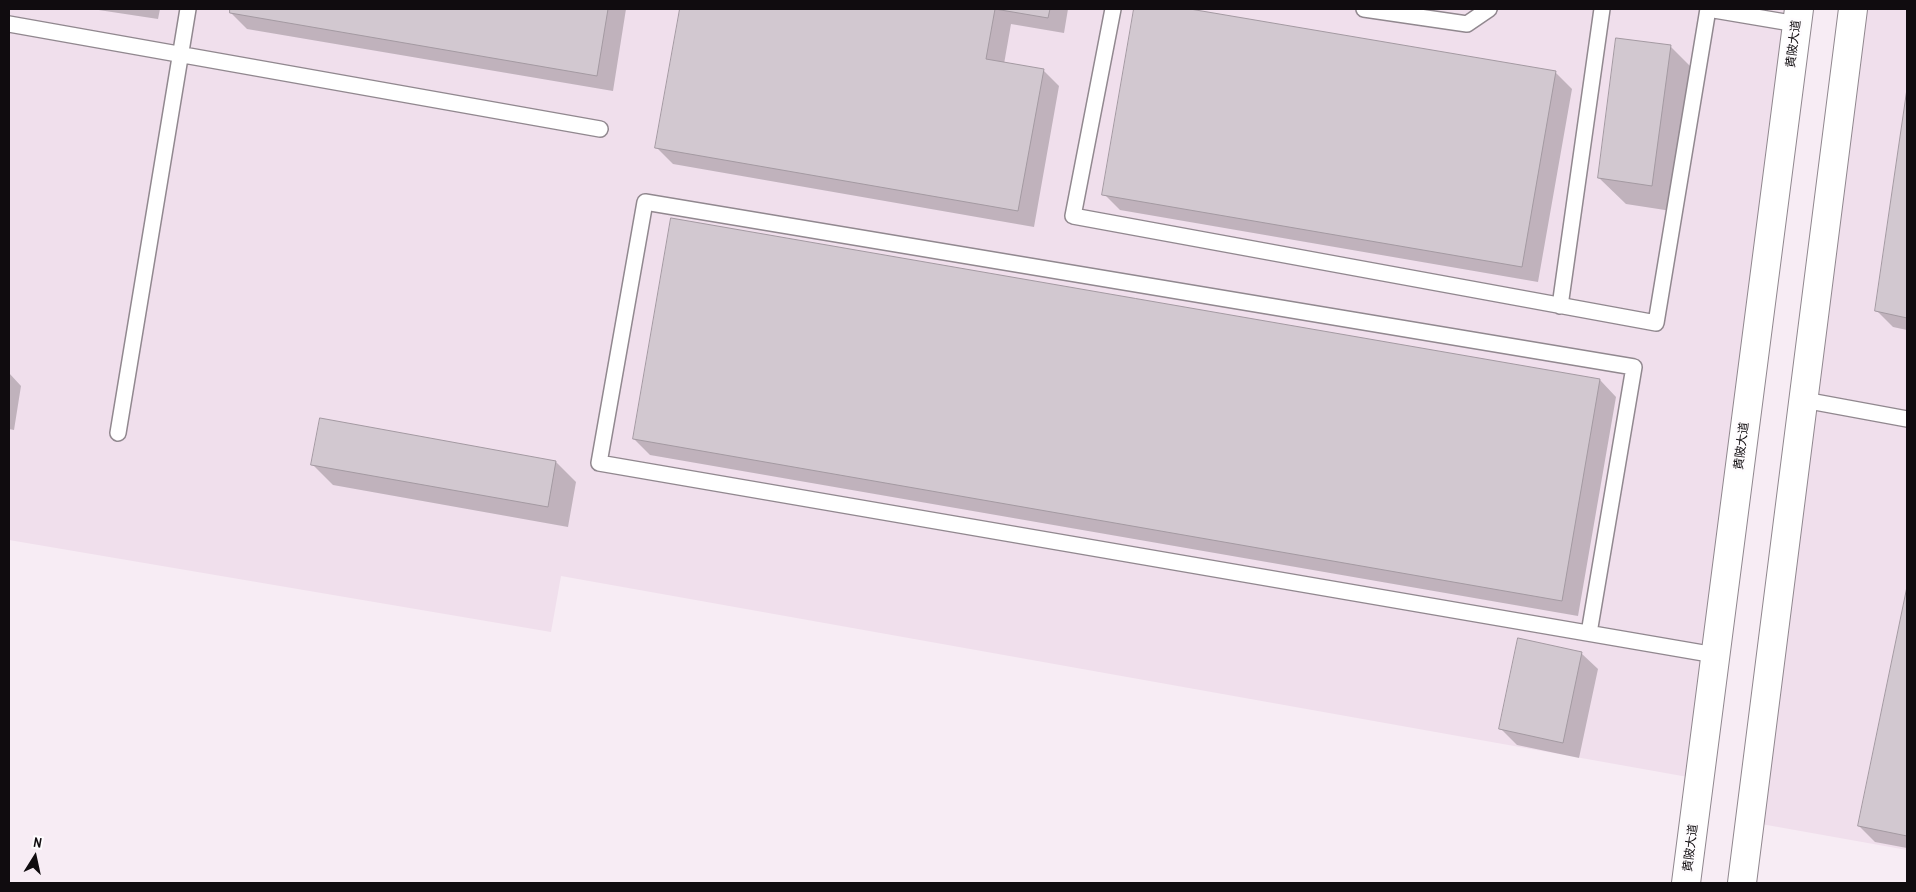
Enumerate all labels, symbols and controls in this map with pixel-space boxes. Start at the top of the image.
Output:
street label: 黄陂大道 [1784,19,1804,69]
street label: 黄陂大道 [1732,421,1752,471]
street label: 黄陂大道 [1681,823,1701,873]
north arrow [10,832,60,882]
text: N [32,833,43,852]

